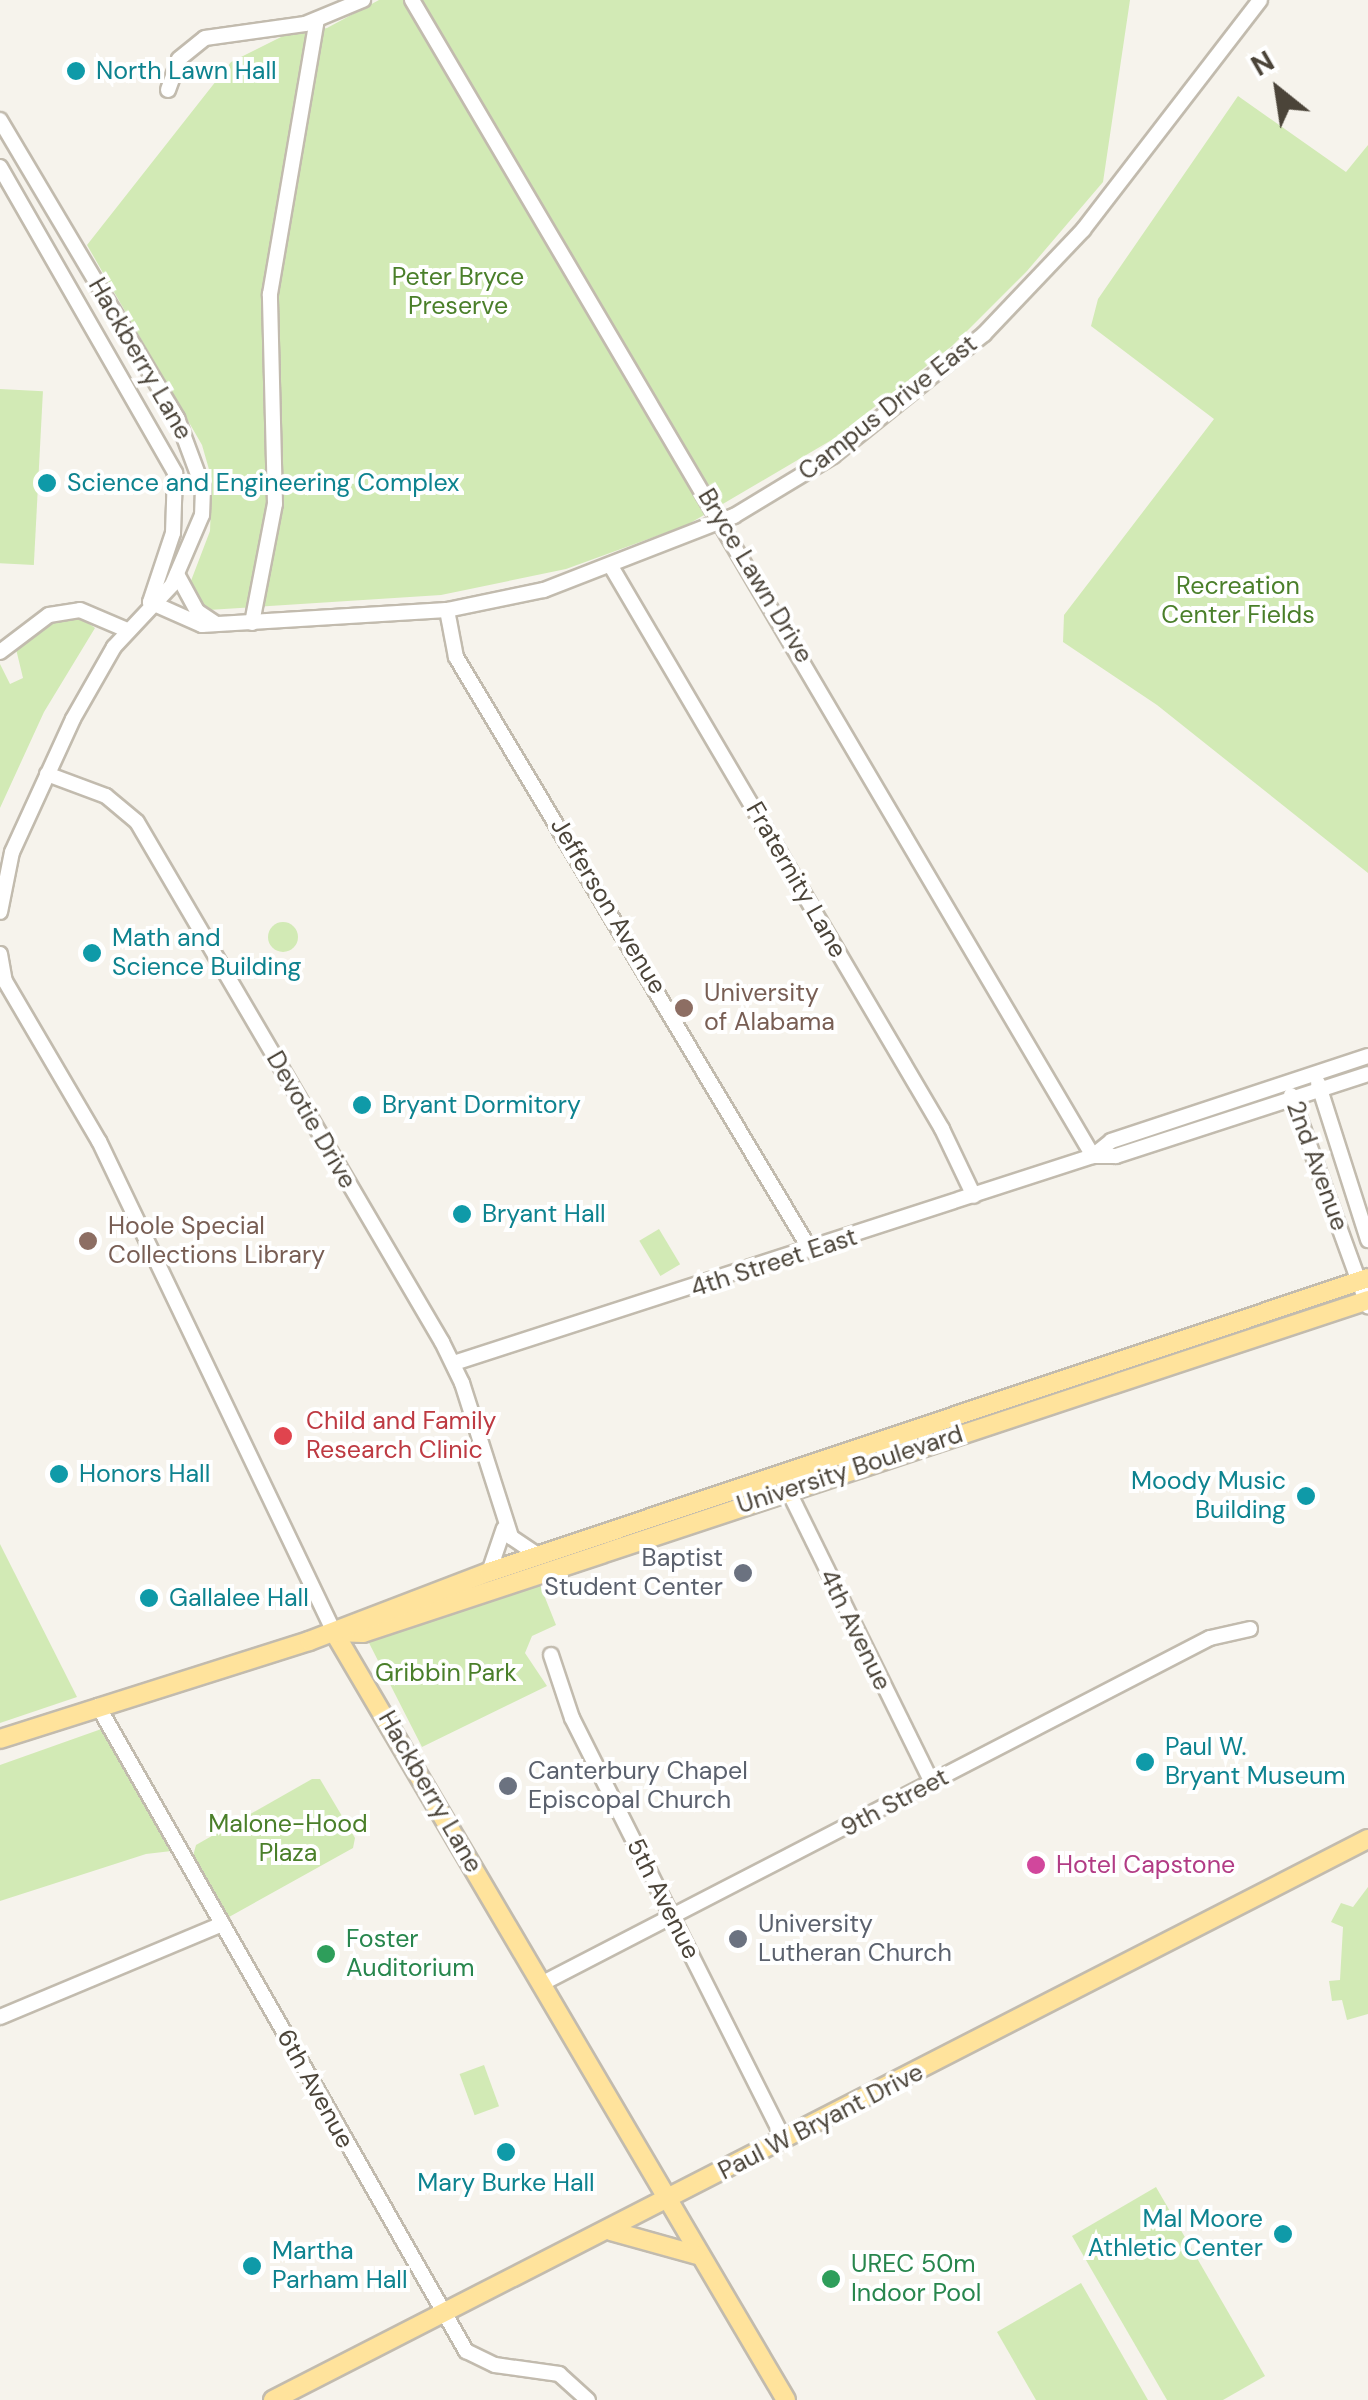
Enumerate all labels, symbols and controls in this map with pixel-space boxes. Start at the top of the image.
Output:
north arrow [1228,40,1328,140]
text: N [1245,42,1281,85]
place label: North Lawn Hall [96,56,277,86]
marker: North Lawn Hall [65,60,87,82]
park label: Peter Bryce Preserve [392,263,524,322]
street label: Hackberry Lane [82,273,198,445]
street label: Campus Drive East [793,329,983,487]
place label: Science and Engineering Complex [67,468,459,498]
marker: Science and Engineering Complex [36,472,58,494]
street label: Bryce Lawn Drive [691,483,819,669]
park label: Recreation Center Fields [1161,572,1315,631]
street label: Fraternity Lane [739,797,853,963]
street label: Jefferson Avenue [544,813,672,999]
place label: Math and Science Building [112,924,301,983]
marker: Math and Science Building [81,942,103,964]
place label: University of Alabama [704,979,835,1038]
marker: University of Alabama [673,997,695,1019]
street label: Devotie Drive [260,1046,362,1194]
place label: Bryant Dormitory [382,1090,581,1120]
marker: Bryant Dormitory [351,1094,373,1116]
street label: 2nd Avenue [1280,1097,1354,1235]
place label: Bryant Hall [482,1199,606,1229]
marker: Bryant Hall [451,1203,473,1225]
place label: Hoole Special Collections Library [108,1212,325,1271]
street label: 4th Street East [687,1222,861,1304]
marker: Hoole Special Collections Library [77,1230,99,1252]
place label: Child and Family Research Clinic [306,1407,496,1466]
street label: University Boulevard [733,1419,967,1521]
marker: Child and Family Research Clinic [270,1423,296,1449]
place label: Honors Hall [79,1459,210,1489]
marker: Honors Hall [48,1463,70,1485]
place label: Moody Music Building [1131,1467,1286,1526]
marker: Moody Music Building [1295,1485,1317,1507]
place label: Baptist Student Center [544,1544,723,1603]
marker: Baptist Student Center [732,1562,754,1584]
street label: 4th Avenue [813,1565,897,1695]
place label: Gallalee Hall [169,1583,309,1613]
marker: Gallalee Hall [138,1587,160,1609]
park label: Gribbin Park [375,1658,517,1688]
street label: Hackberry Lane [372,1706,488,1878]
place label: Paul W. Bryant Museum [1165,1733,1346,1792]
marker: Paul W. Bryant Museum [1134,1751,1156,1773]
place label: Canterbury Chapel Episcopal Church [528,1757,748,1816]
street label: 9th Street [836,1762,954,1844]
marker: Canterbury Chapel Episcopal Church [497,1775,519,1797]
park label: Malone-Hood Plaza [208,1810,368,1869]
street label: 5th Avenue [620,1834,706,1964]
place label: Hotel Capstone [1056,1850,1235,1880]
marker: Hotel Capstone [1025,1854,1047,1876]
place label: University Lutheran Church [758,1910,952,1969]
place label: Foster Auditorium [346,1925,474,1984]
marker: University Lutheran Church [727,1928,749,1950]
marker: Foster Auditorium [315,1943,337,1965]
street label: 6th Avenue [270,2024,360,2154]
street label: Paul W Bryant Drive [714,2057,928,2187]
marker: Mary Burke Hall [495,2141,517,2163]
place label: Mary Burke Hall [417,2168,595,2198]
place label: Mal Moore Athletic Center [1088,2205,1263,2264]
marker: Mal Moore Athletic Center [1272,2223,1294,2245]
place label: Martha Parham Hall [272,2237,407,2296]
place label: UREC 50m Indoor Pool [851,2250,981,2309]
marker: Martha Parham Hall [241,2255,263,2277]
marker: UREC 50m Indoor Pool [820,2268,842,2290]

